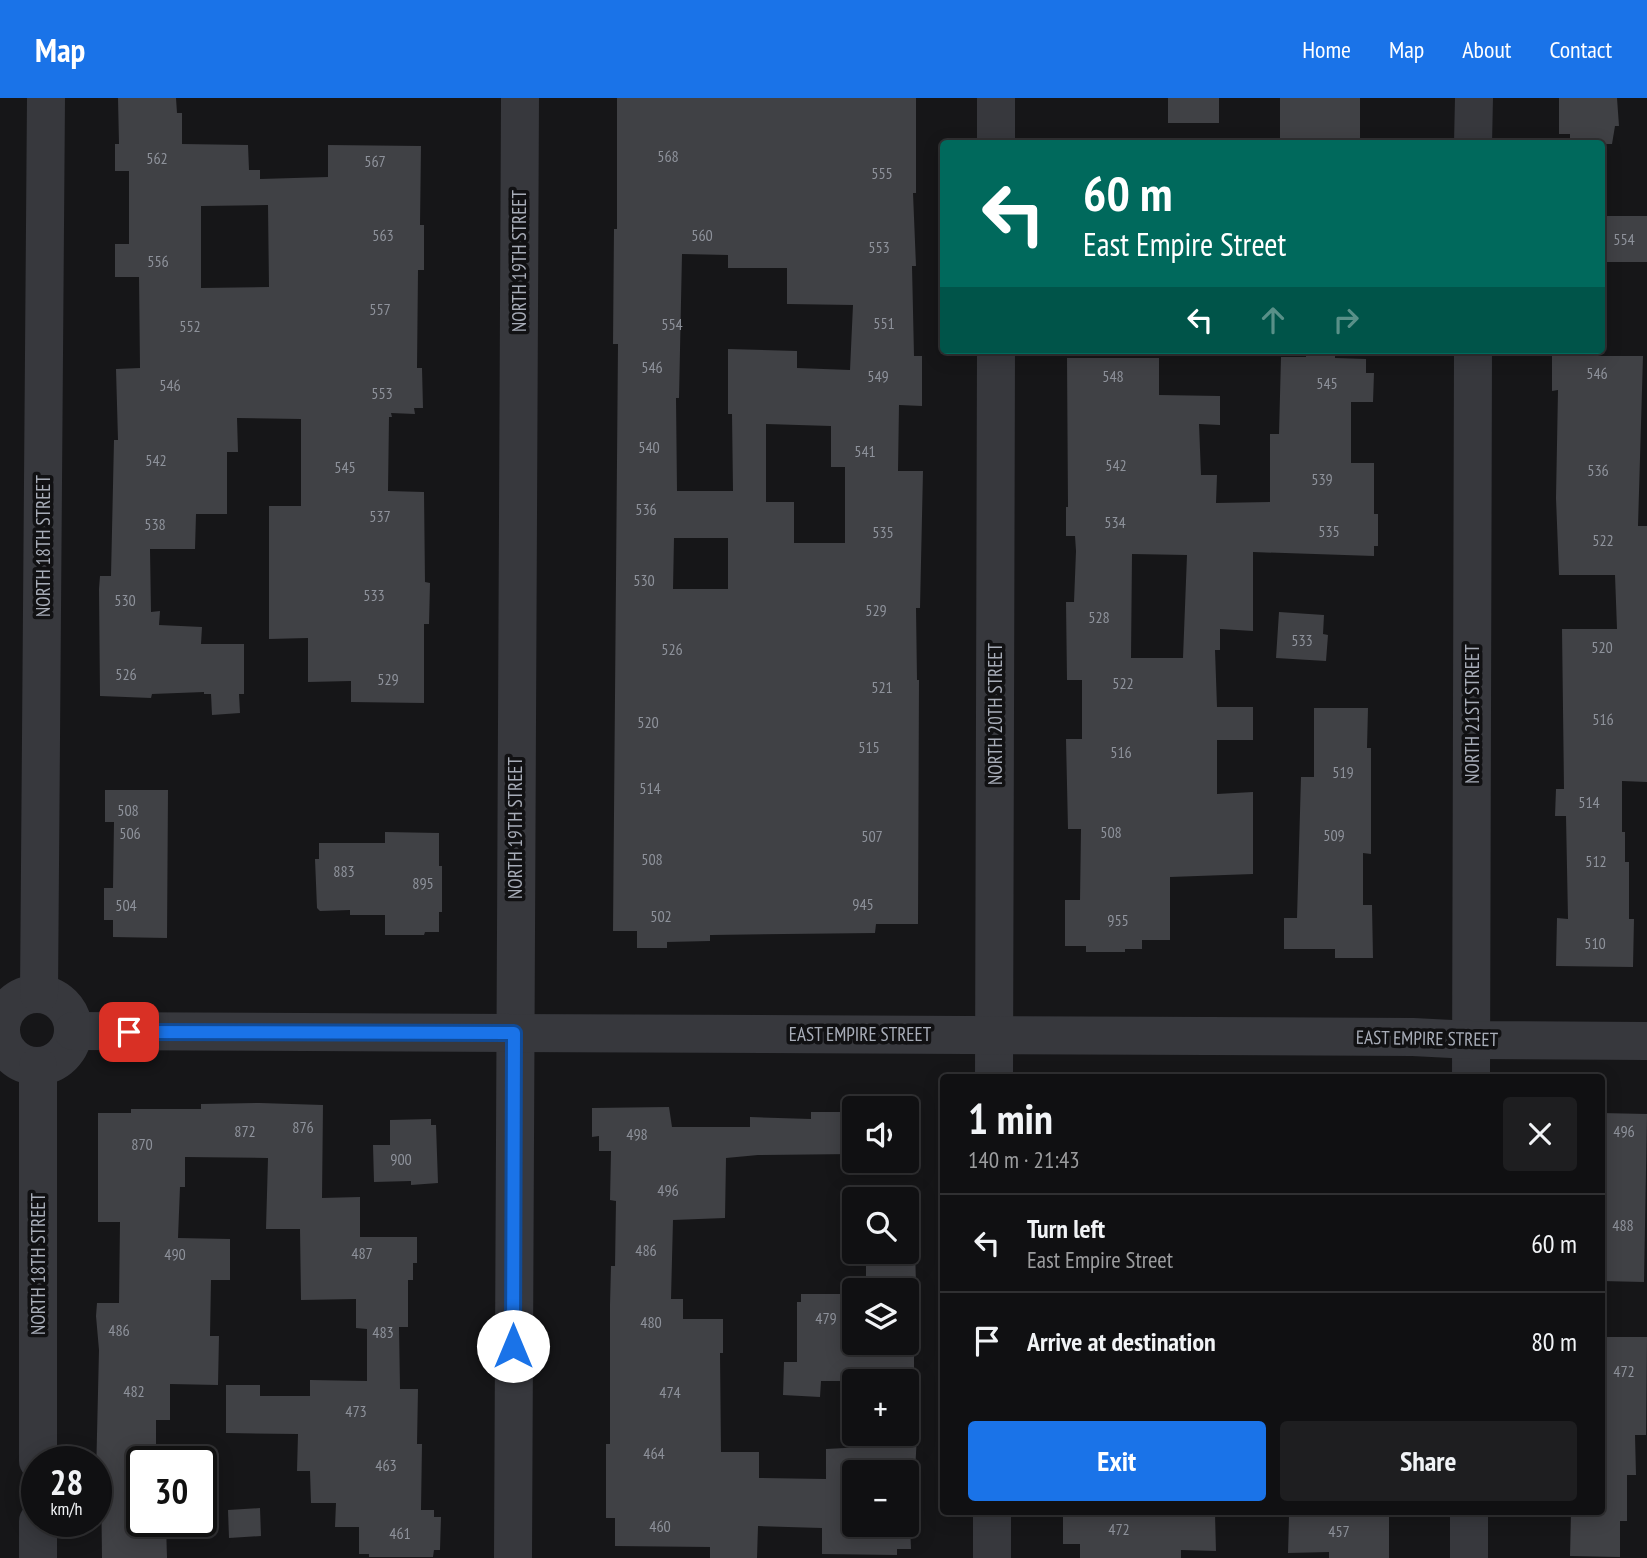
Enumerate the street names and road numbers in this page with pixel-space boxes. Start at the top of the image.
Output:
street label: NORTH 19TH STREET [507,190,531,332]
street label: NORTH 18TH STREET [31,475,55,617]
street label: NORTH 20TH STREET [983,643,1007,785]
street label: NORTH 21ST STREET [1460,644,1484,784]
street label: NORTH 19TH STREET [503,757,527,899]
street label: EAST EMPIRE STREET [789,1022,932,1046]
street label: EAST EMPIRE STREET [1356,1025,1499,1051]
street label: NORTH 18TH STREET [26,1193,50,1335]

